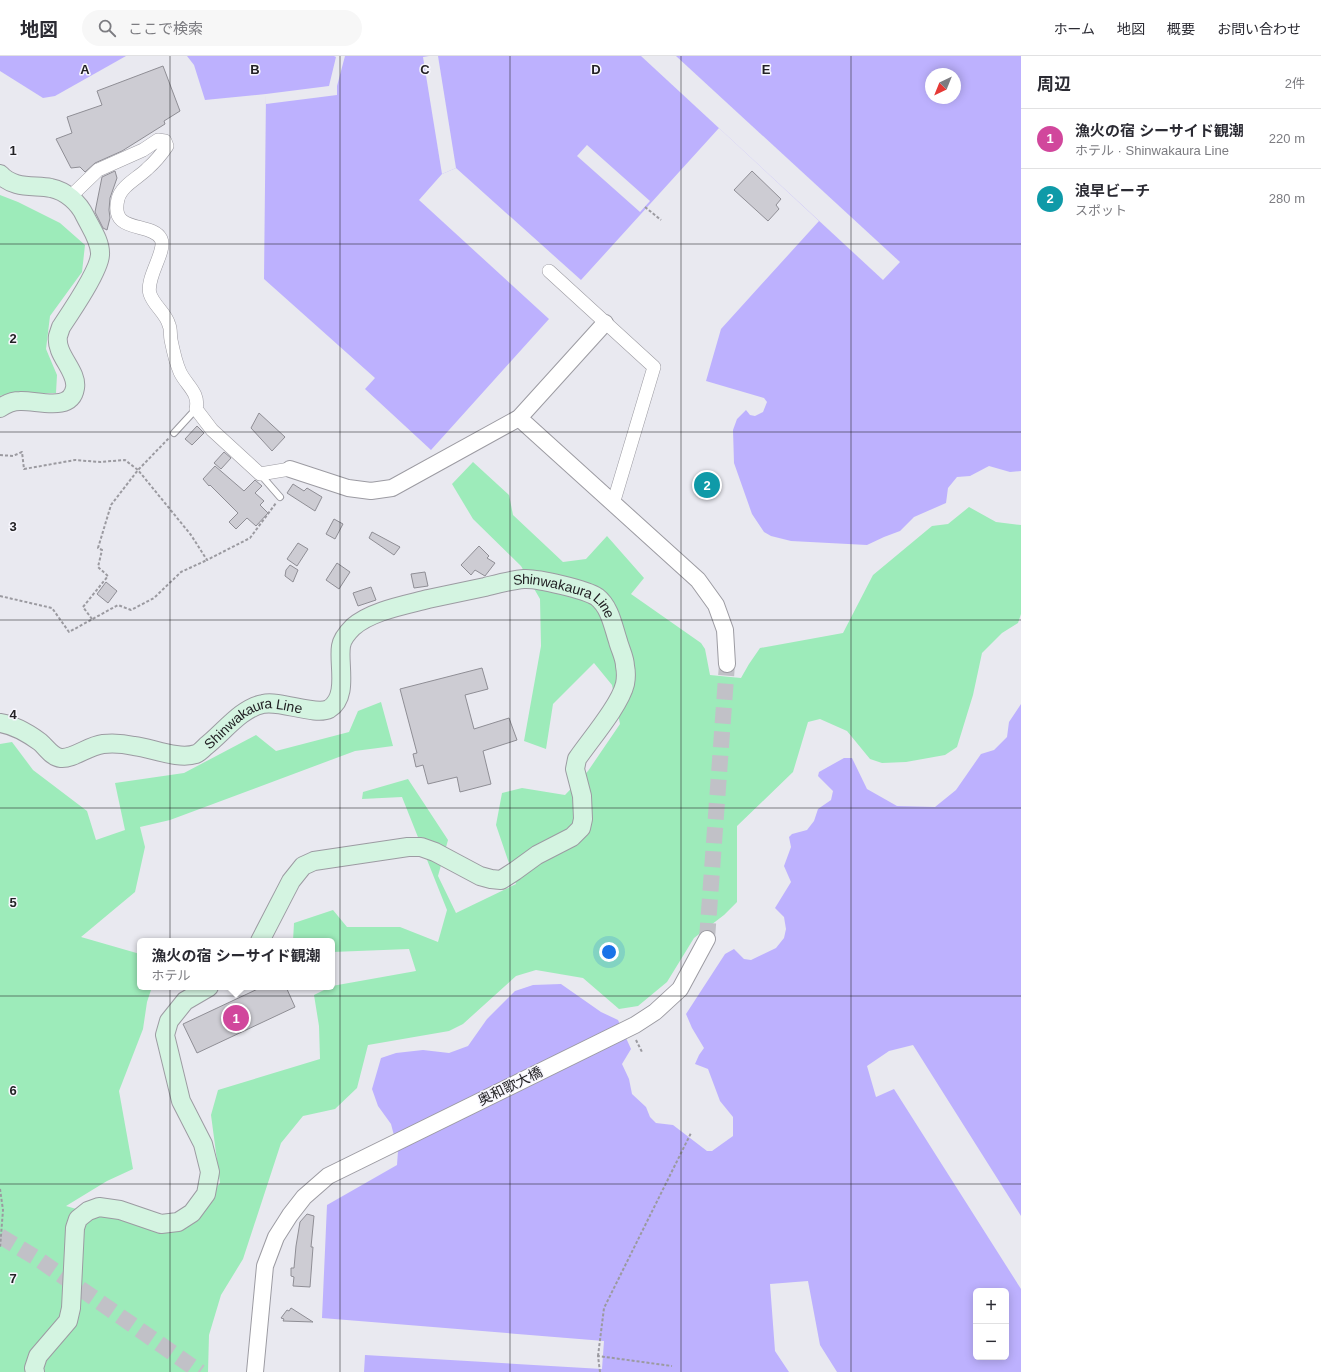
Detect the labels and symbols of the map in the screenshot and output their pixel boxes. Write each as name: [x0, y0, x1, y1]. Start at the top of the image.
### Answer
text: A: [80, 62, 90, 77]
text: B: [250, 62, 260, 77]
text: C: [420, 62, 430, 77]
text: D: [591, 62, 601, 77]
text: E: [762, 62, 771, 77]
north arrow: [925, 68, 961, 104]
text: 1: [9, 143, 17, 158]
text: 2: [9, 331, 17, 346]
pin: 2: [694, 470, 720, 500]
text: 3: [9, 519, 17, 534]
street label: Shinwakaura Line: [512, 571, 618, 621]
street label: Shinwakaura Line: [201, 695, 304, 752]
text: 4: [9, 707, 17, 722]
text: 5: [9, 895, 17, 910]
your location: [599, 942, 619, 962]
pin: 1: [223, 1003, 249, 1033]
street label: 奥和歌大橋: [475, 1063, 545, 1109]
text: 6: [9, 1083, 17, 1098]
text: 7: [9, 1271, 17, 1286]

